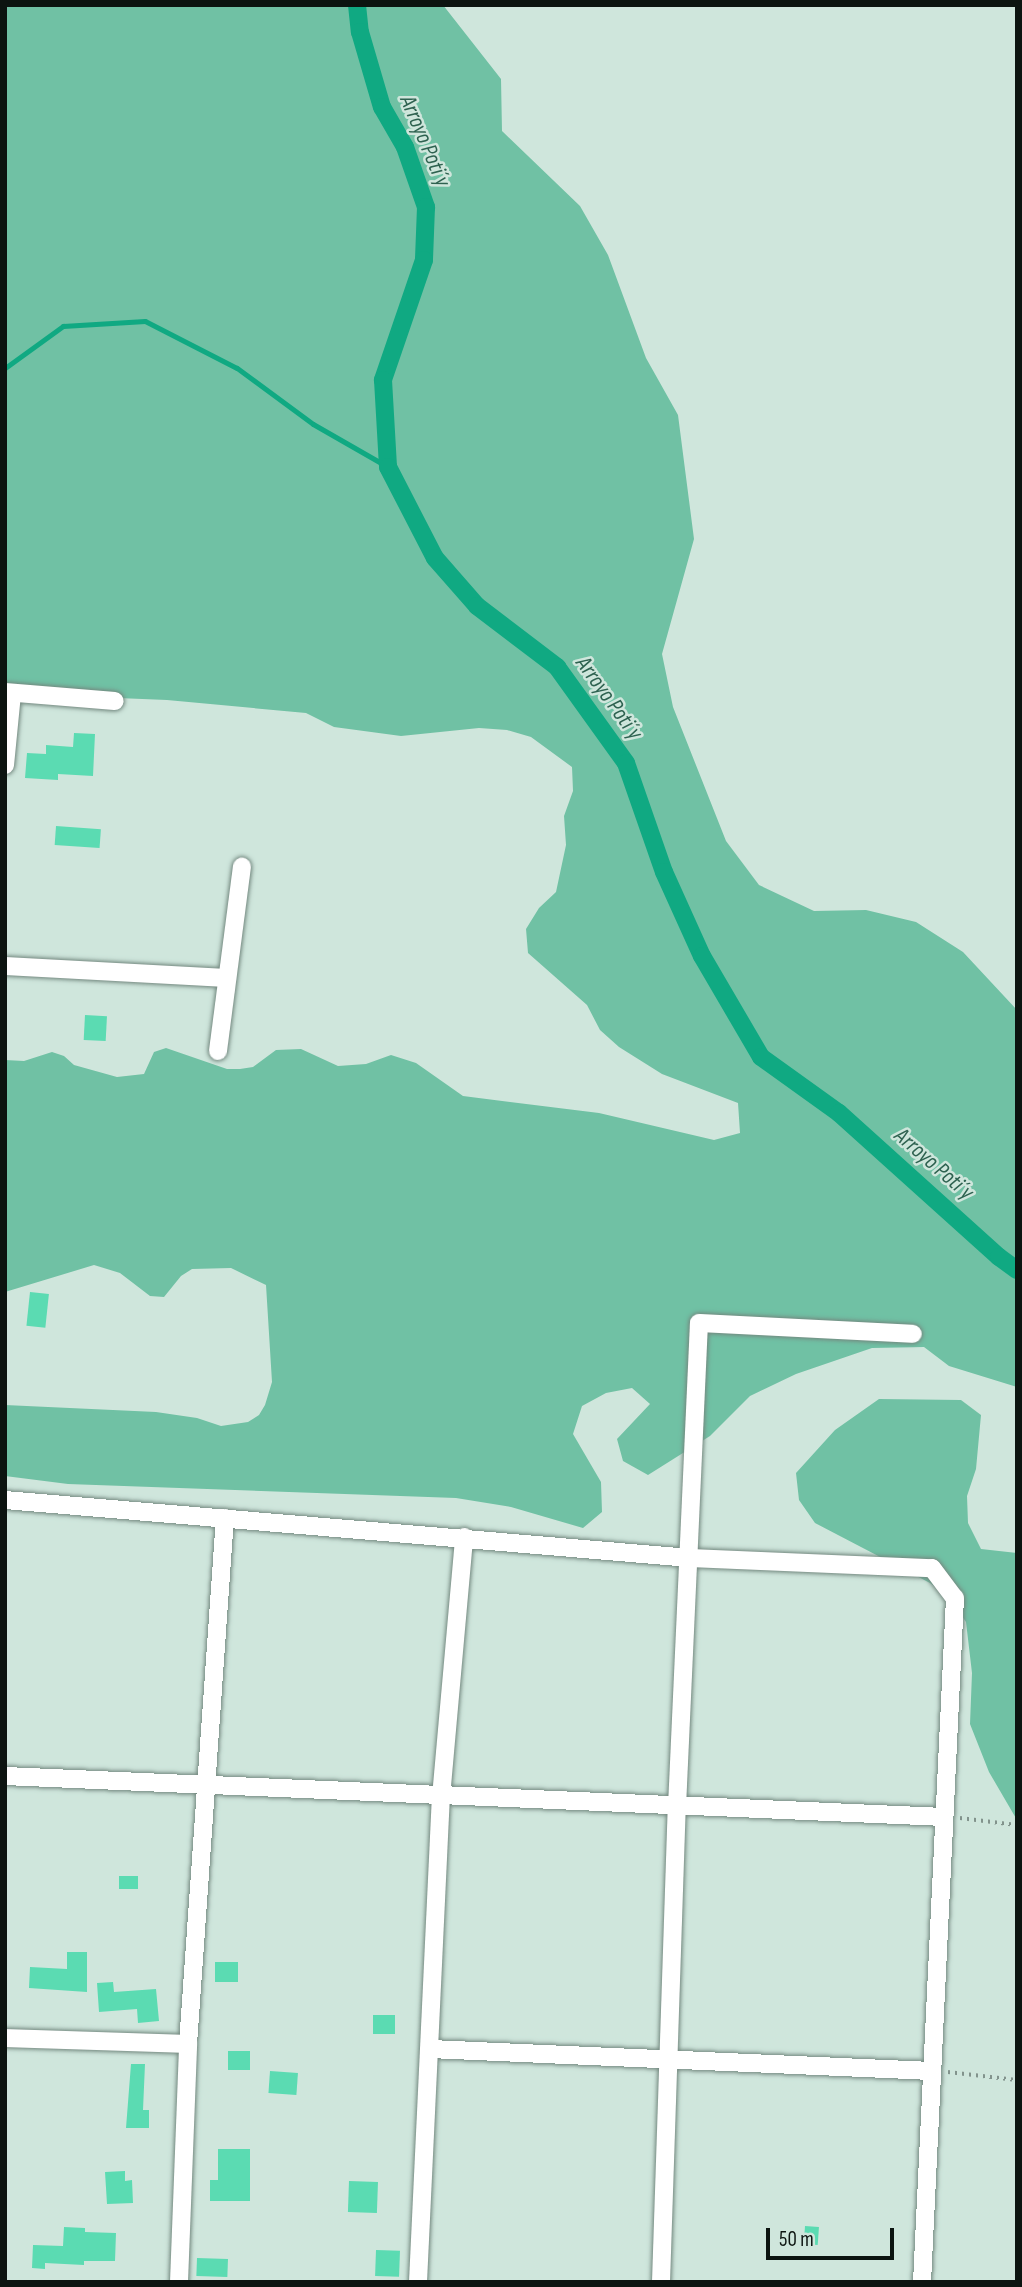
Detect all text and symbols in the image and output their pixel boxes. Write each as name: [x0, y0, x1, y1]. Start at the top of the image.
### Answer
water label: Arroyo Poti´y: [393, 91, 457, 191]
water label: Arroyo Poti´y: [570, 651, 648, 745]
water label: Arroyo Poti´y: [889, 1122, 979, 1206]
scale bar: [770, 2214, 898, 2258]
text: 50 m: [779, 2227, 814, 2252]

